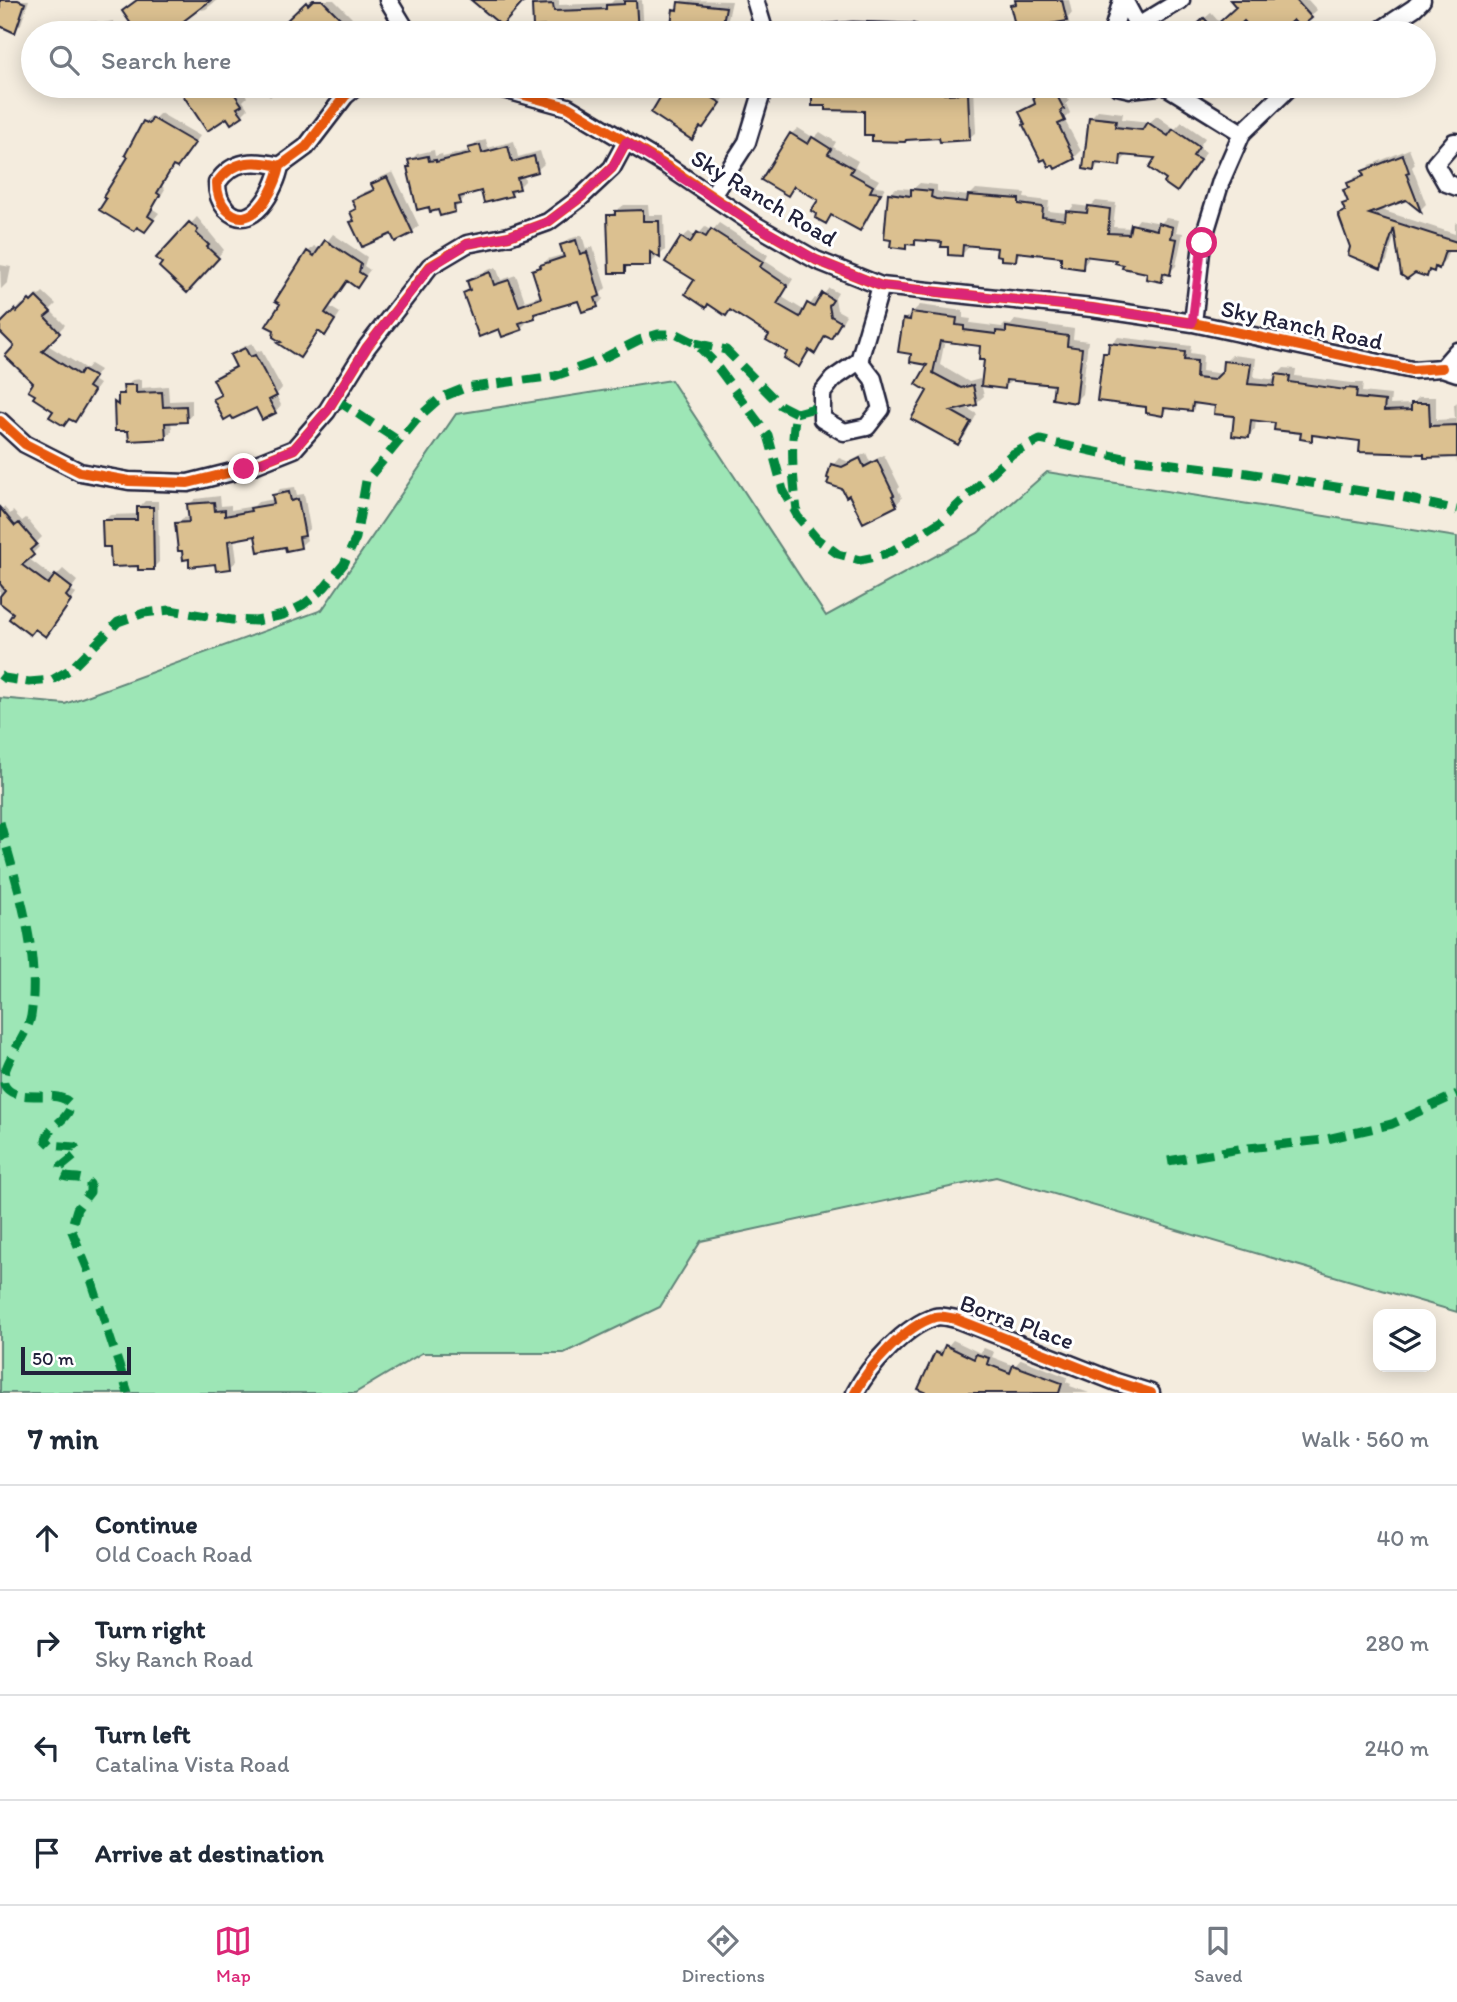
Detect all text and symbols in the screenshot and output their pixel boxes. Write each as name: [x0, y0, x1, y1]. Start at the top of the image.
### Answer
search box: [21, 21, 1436, 98]
icon: search: [45, 41, 83, 79]
text: Search here: [101, 44, 231, 76]
street label: Sky Ranch Road: [686, 143, 842, 252]
route start: [1186, 227, 1217, 258]
street label: Sky Ranch Road: [1218, 293, 1386, 356]
route end: [228, 453, 259, 484]
street label: Borra Place: [956, 1288, 1078, 1356]
map controls: [1373, 1309, 1436, 1372]
button: layers: [1373, 1309, 1436, 1372]
scale bar: [21, 1344, 131, 1376]
text: 50 m: [32, 1347, 74, 1370]
text: 7 min: [28, 1420, 99, 1457]
text: Walk · 560 m: [1301, 1425, 1429, 1453]
text: Continue: [95, 1508, 198, 1540]
icon: ahead: [28, 1519, 66, 1557]
text: 40 m: [1376, 1524, 1429, 1552]
text: Old Coach Road: [95, 1540, 252, 1568]
text: Turn right: [95, 1613, 206, 1645]
icon: right: [28, 1624, 66, 1662]
text: 280 m: [1366, 1629, 1429, 1657]
text: Sky Ranch Road: [95, 1645, 253, 1673]
text: Turn left: [95, 1718, 191, 1750]
icon: left: [28, 1729, 66, 1767]
text: 240 m: [1364, 1734, 1429, 1762]
text: Catalina Vista Road: [95, 1750, 289, 1778]
icon: arrive: [28, 1834, 66, 1872]
text: Arrive at destination: [95, 1837, 324, 1869]
tab: Map: [214, 1922, 252, 1987]
tab: Directions: [681, 1922, 765, 1987]
tab: Saved: [1194, 1922, 1242, 1987]

